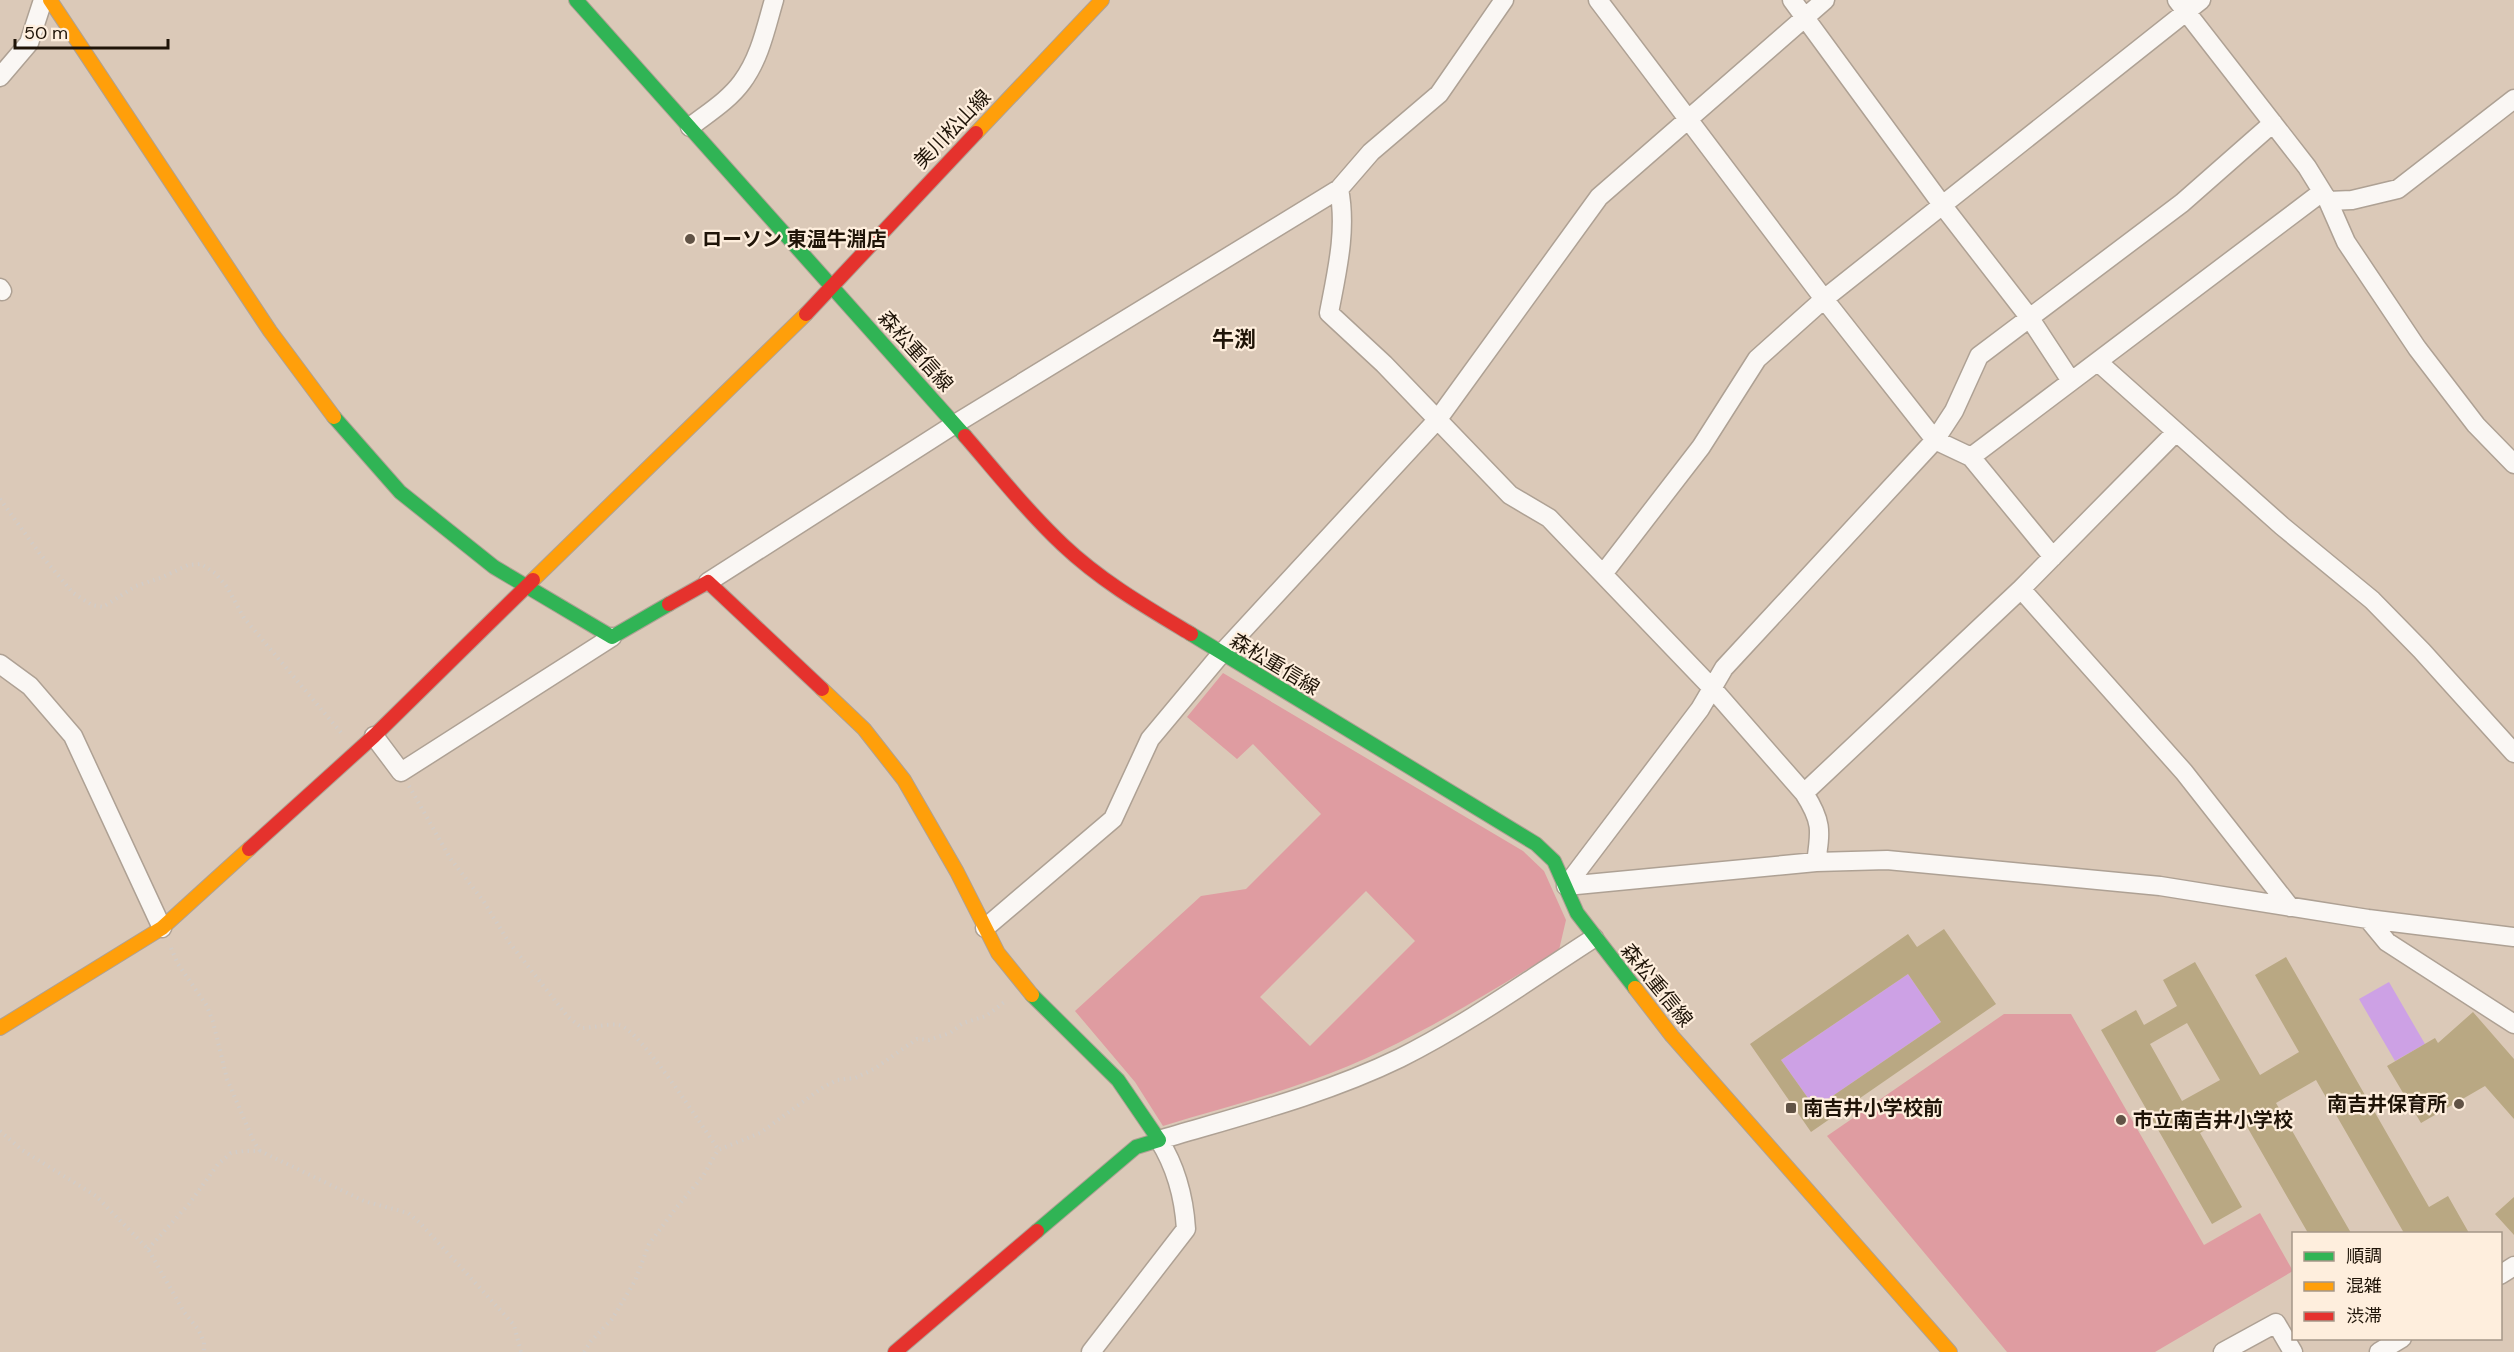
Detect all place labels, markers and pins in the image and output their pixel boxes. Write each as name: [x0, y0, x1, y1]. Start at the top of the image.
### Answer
place label: ローソン 東温牛淵店: [702, 226, 887, 252]
marker: ローソン 東温牛淵店: [683, 232, 697, 246]
place label: 南吉井保育所: [2327, 1091, 2447, 1117]
place label: 南吉井小学校前: [1803, 1095, 1943, 1121]
marker: 南吉井保育所: [2452, 1097, 2466, 1111]
marker: 南吉井小学校前: [1784, 1101, 1798, 1115]
place label: 市立南吉井小学校: [2133, 1107, 2293, 1133]
marker: 市立南吉井小学校: [2114, 1113, 2128, 1127]

